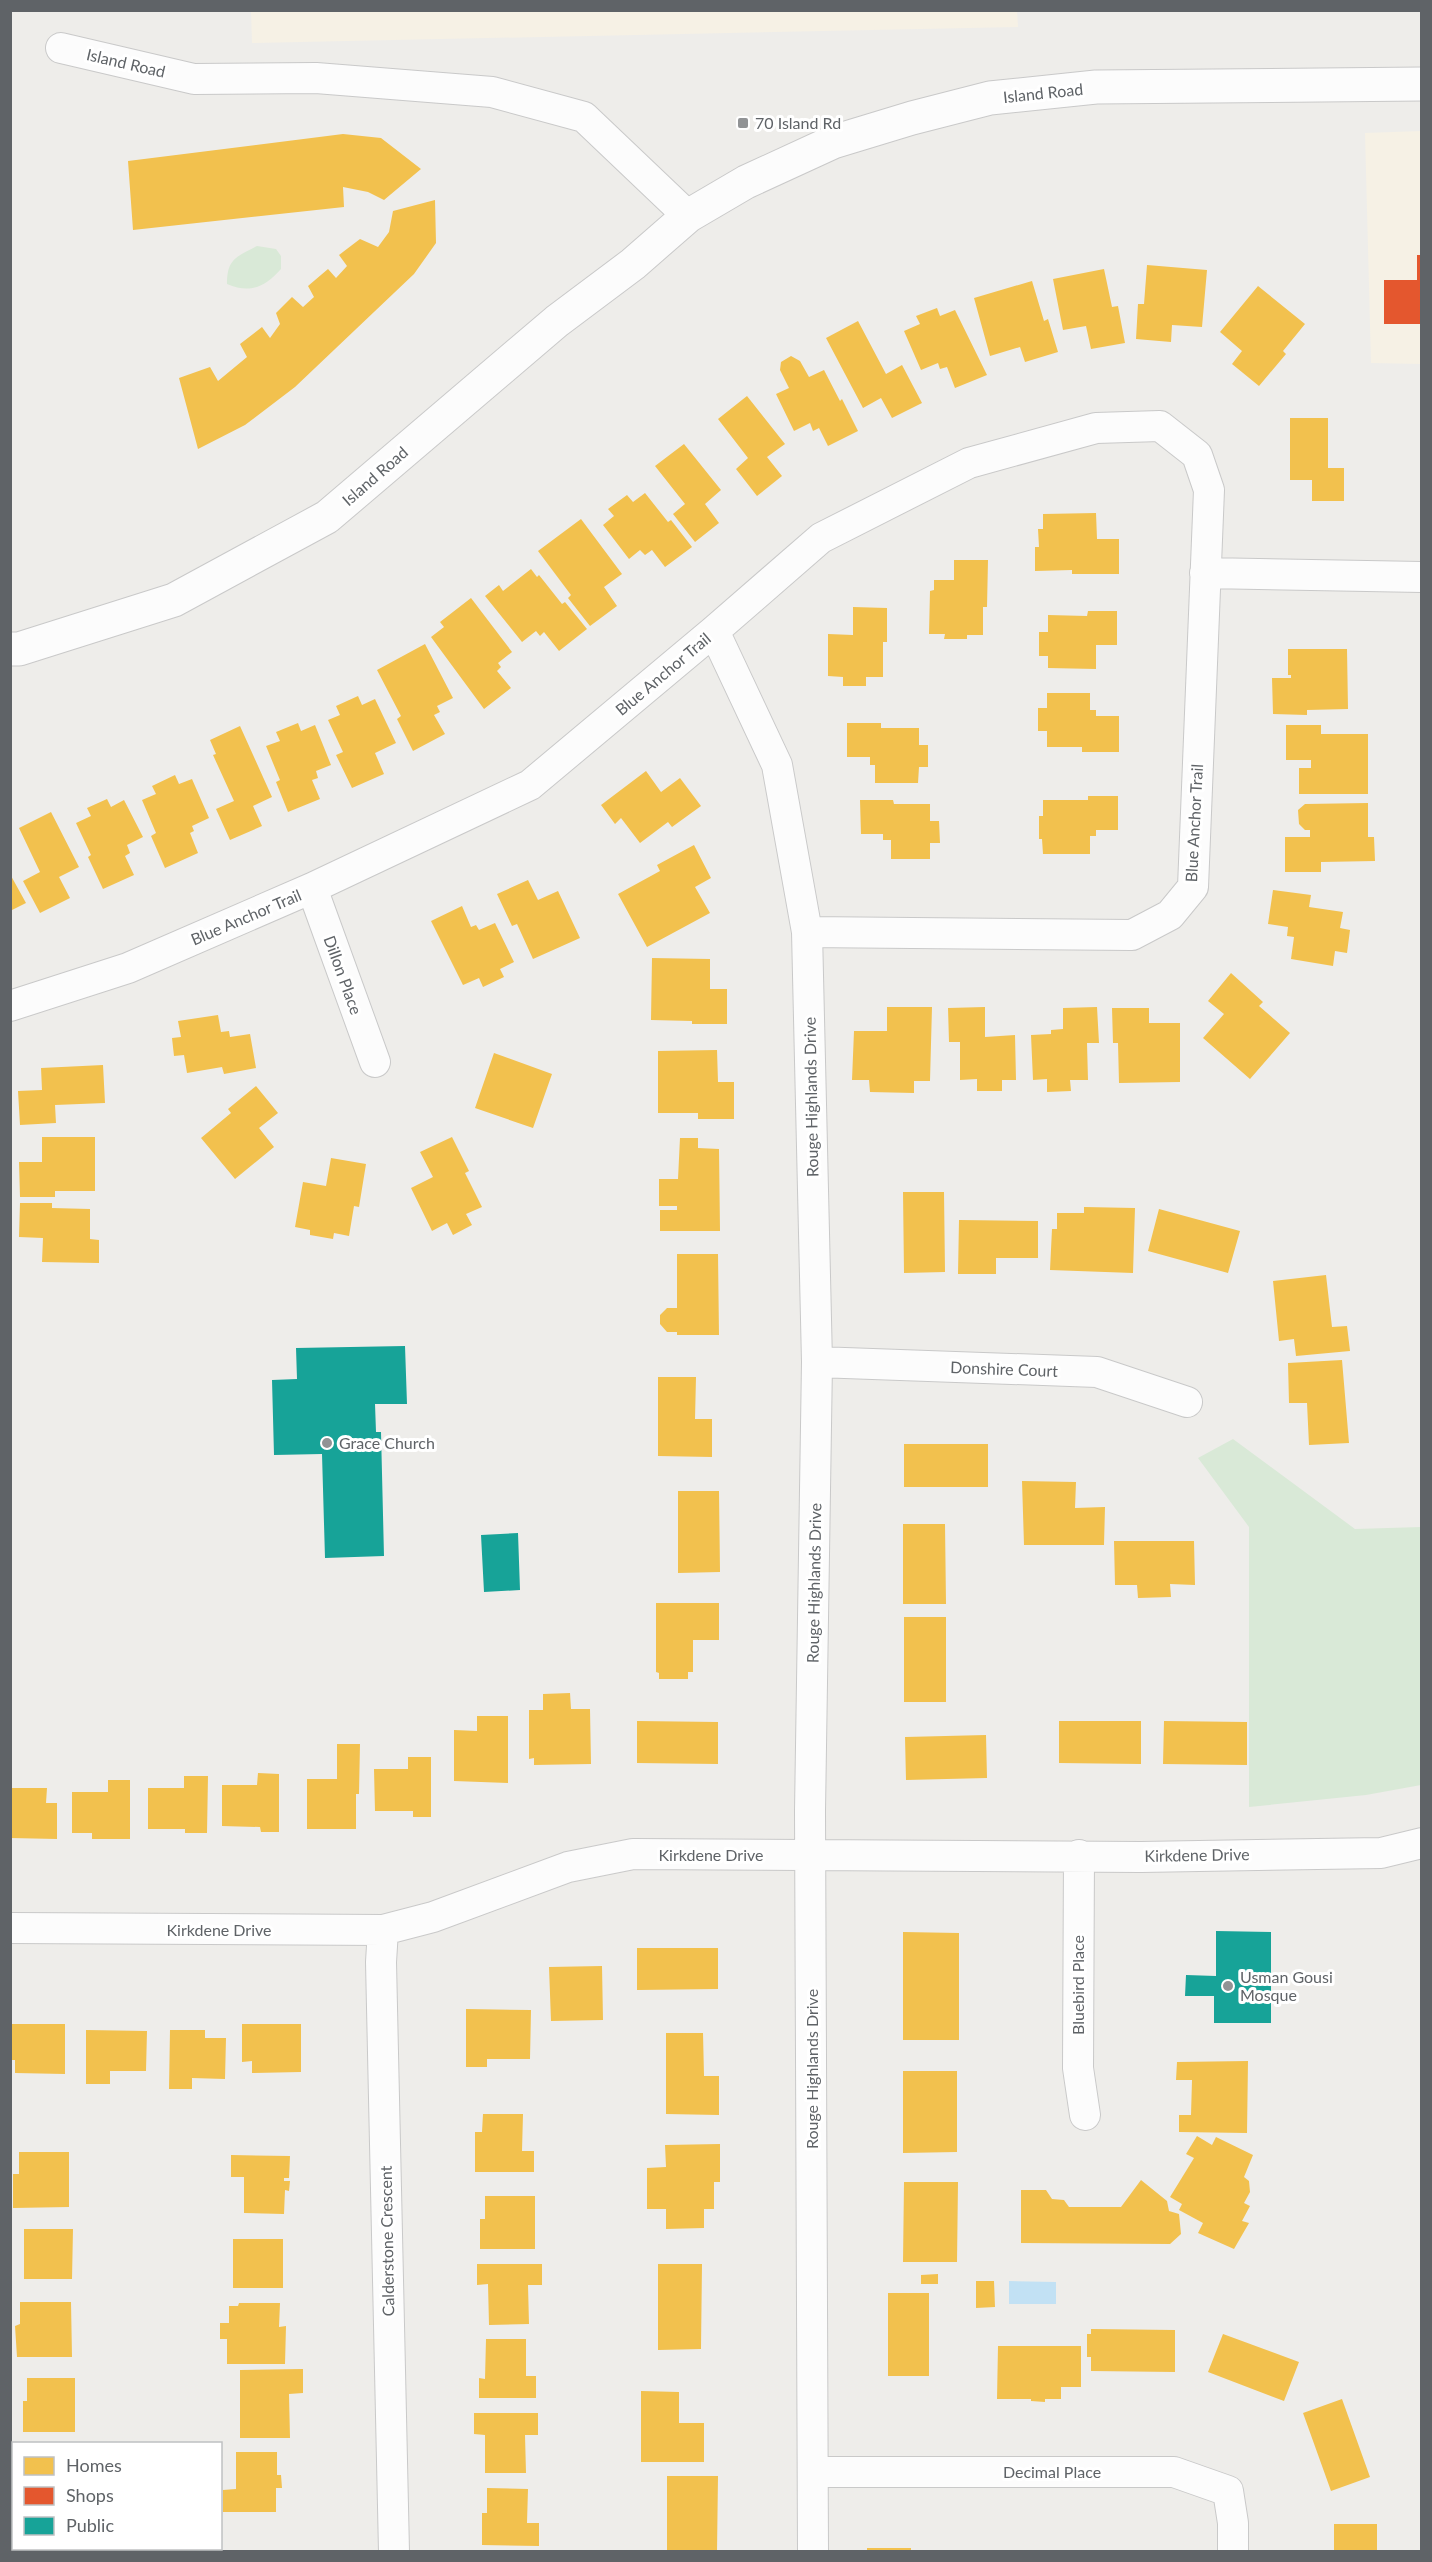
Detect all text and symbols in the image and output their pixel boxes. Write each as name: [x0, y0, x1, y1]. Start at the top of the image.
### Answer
street label: Island Road: [85, 44, 167, 81]
street label: Island Road: [1002, 79, 1084, 106]
place label: 70 Island Rd: [755, 113, 841, 132]
marker: 70 Island Rd: [736, 116, 750, 130]
street label: Island Road: [338, 442, 411, 509]
street label: Blue Anchor Trail: [611, 628, 714, 719]
street label: Blue Anchor Trail: [1181, 763, 1206, 883]
street label: Blue Anchor Trail: [188, 885, 304, 948]
street label: Dillon Place: [320, 933, 367, 1017]
street label: Rouge Highlands Drive: [800, 1017, 821, 1177]
street label: Donshire Court: [950, 1357, 1059, 1380]
place label: Grace Church: [339, 1433, 435, 1452]
marker: Grace Church: [320, 1436, 334, 1450]
street label: Rouge Highlands Drive: [803, 1503, 824, 1663]
street label: Kirkdene Drive: [1144, 1844, 1250, 1865]
street label: Kirkdene Drive: [658, 1845, 764, 1864]
street label: Kirkdene Drive: [166, 1920, 272, 1939]
street label: Bluebird Place: [1068, 1935, 1087, 2035]
place label: Usman Gousi Mosque: [1240, 1967, 1333, 2004]
marker: Usman Gousi Mosque: [1221, 1979, 1235, 1993]
street label: Rouge Highlands Drive: [802, 1989, 821, 2149]
street label: Calderstone Crescent: [376, 2165, 397, 2317]
legend: [12, 2442, 222, 2550]
text: Homes: [66, 2454, 122, 2476]
street label: Decimal Place: [1003, 2462, 1101, 2481]
text: Shops: [66, 2484, 114, 2506]
text: Public: [66, 2514, 114, 2536]

